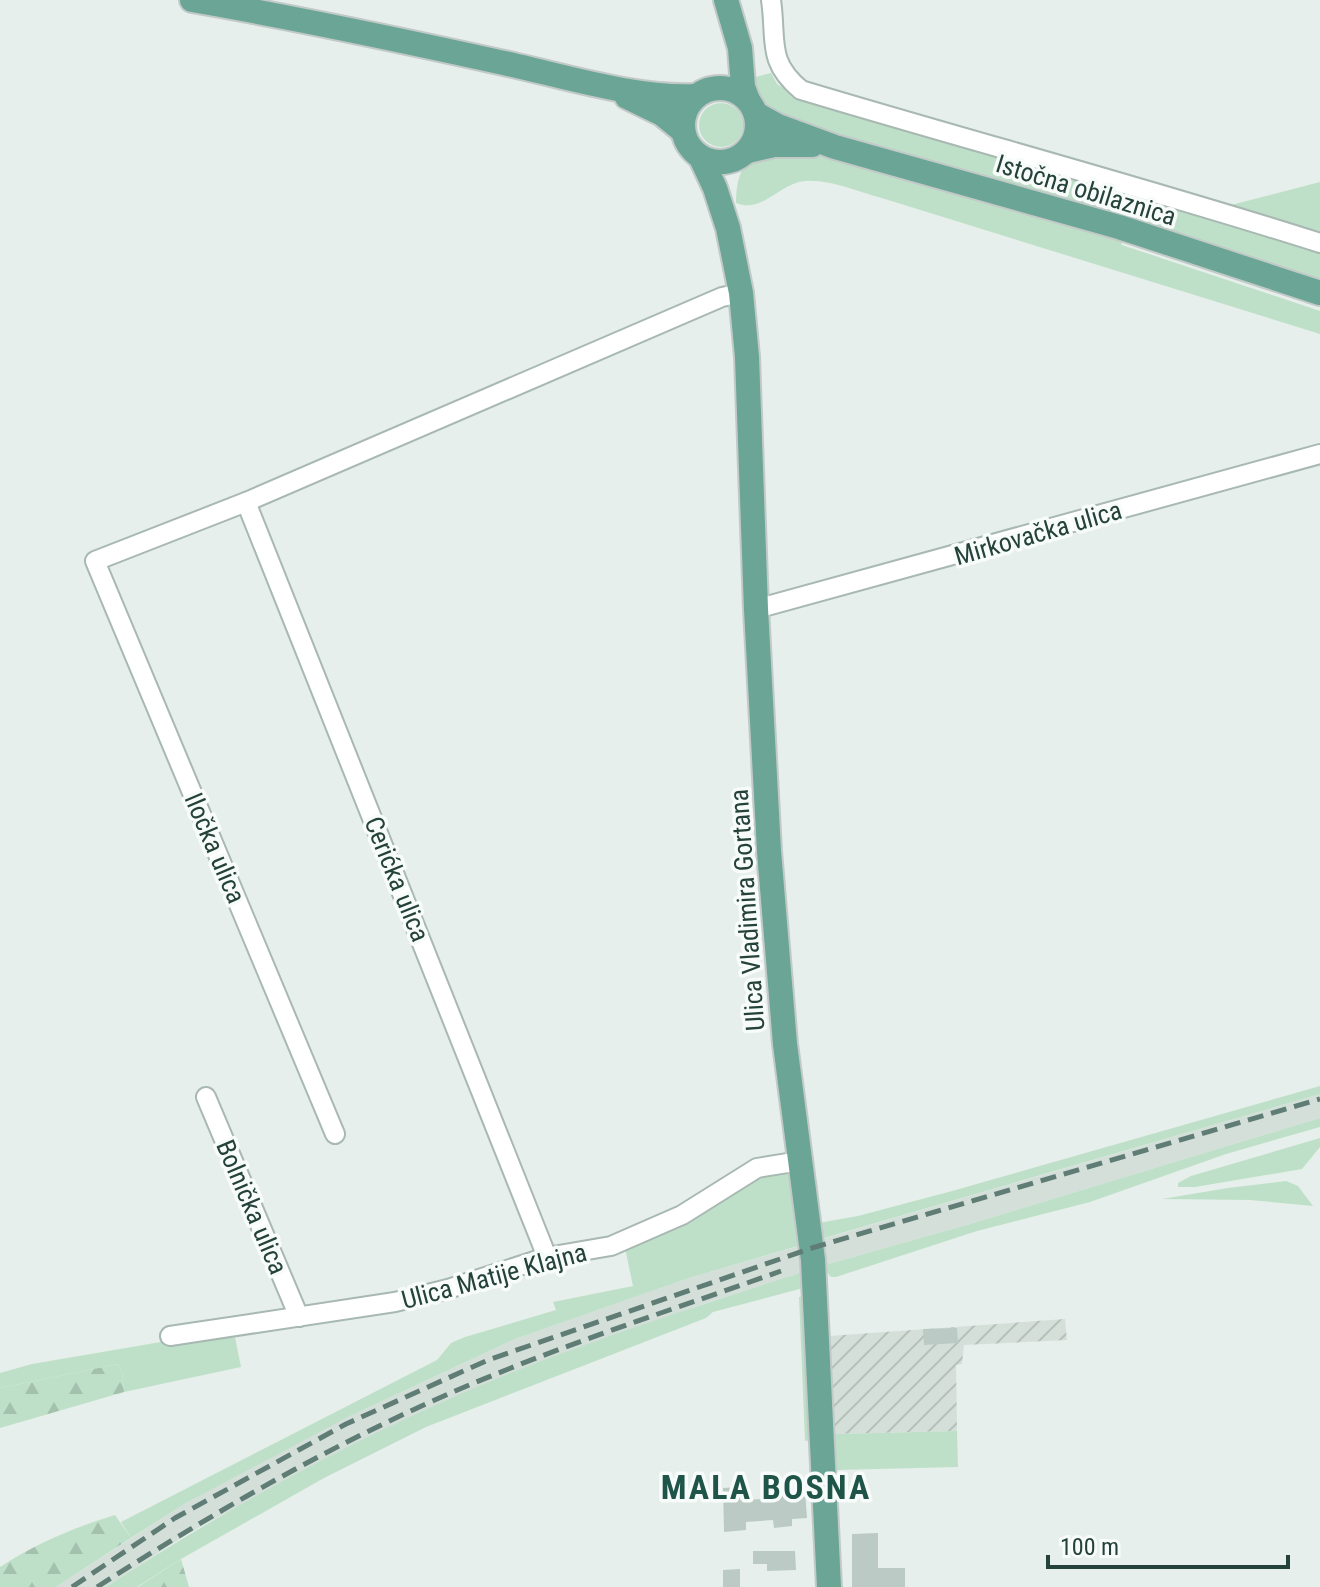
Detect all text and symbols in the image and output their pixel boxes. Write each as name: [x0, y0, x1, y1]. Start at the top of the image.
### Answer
street label: Istočna obilaznica: [992, 148, 1180, 232]
street label: Mirkovačka ulica: [951, 495, 1125, 571]
street label: Iločka ulica: [178, 788, 252, 908]
street label: Ulica Vladimira Gortana: [724, 788, 770, 1032]
street label: Cerićka ulica: [358, 812, 436, 946]
street label: Bolnička ulica: [210, 1135, 294, 1279]
street label: Ulica Matije Klajna: [398, 1237, 590, 1315]
district label: MALA BOSNA: [661, 1467, 871, 1507]
scale bar: [1048, 1519, 1288, 1569]
text: 100 m: [1060, 1533, 1119, 1561]

